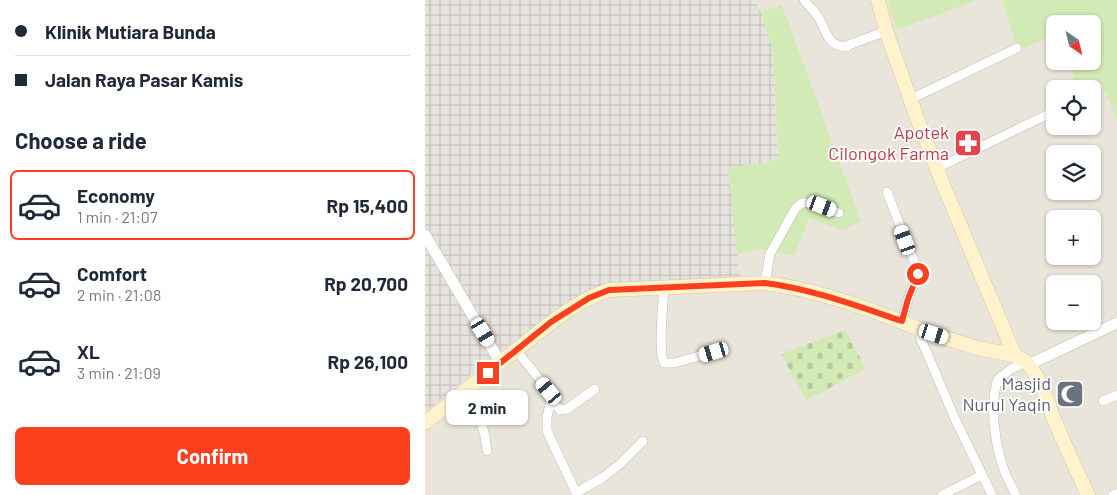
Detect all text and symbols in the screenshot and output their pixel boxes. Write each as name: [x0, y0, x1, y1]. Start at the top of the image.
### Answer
north arrow: [1046, 15, 1101, 70]
map controls: [1046, 15, 1101, 330]
text: Klinik Mutiara Bunda: [45, 20, 216, 43]
text: Jalan Raya Pasar Kamis: [45, 68, 243, 91]
button: locate: [1046, 80, 1101, 135]
place label: Apotek Cilongok Farma: [828, 121, 949, 164]
text: Choose a ride: [15, 127, 147, 153]
pharmacy icon: Apotek Cilongok Farma: [953, 128, 983, 158]
button: layers: [1046, 145, 1101, 200]
icon: car: [17, 183, 62, 228]
text: Economy: [77, 184, 155, 207]
text: Rp 15,400: [327, 194, 408, 217]
car: [805, 194, 838, 218]
text: 1 min · 21:07: [77, 207, 157, 226]
button: +: [1046, 210, 1101, 265]
car: [892, 223, 917, 257]
icon: car: [17, 261, 62, 306]
text: Comfort: [77, 262, 147, 285]
route start: [907, 263, 929, 285]
text: Rp 20,700: [324, 272, 408, 295]
button: −: [1046, 275, 1101, 330]
text: 2 min · 21:08: [77, 285, 161, 304]
car: [468, 315, 497, 349]
car: [917, 322, 950, 346]
icon: car: [17, 339, 62, 384]
text: XL: [77, 340, 100, 363]
car: [697, 341, 730, 363]
text: Rp 26,100: [327, 350, 408, 373]
route end: [477, 362, 499, 384]
text: 3 min · 21:09: [77, 363, 161, 382]
place label: Masjid Nurul Yaqin: [962, 372, 1051, 415]
car: [533, 375, 564, 407]
mosque icon: Masjid Nurul Yaqin: [1055, 379, 1085, 409]
callout: 2 min: [447, 390, 529, 426]
text: 2 min: [468, 398, 506, 417]
button: Confirm: [15, 427, 410, 485]

